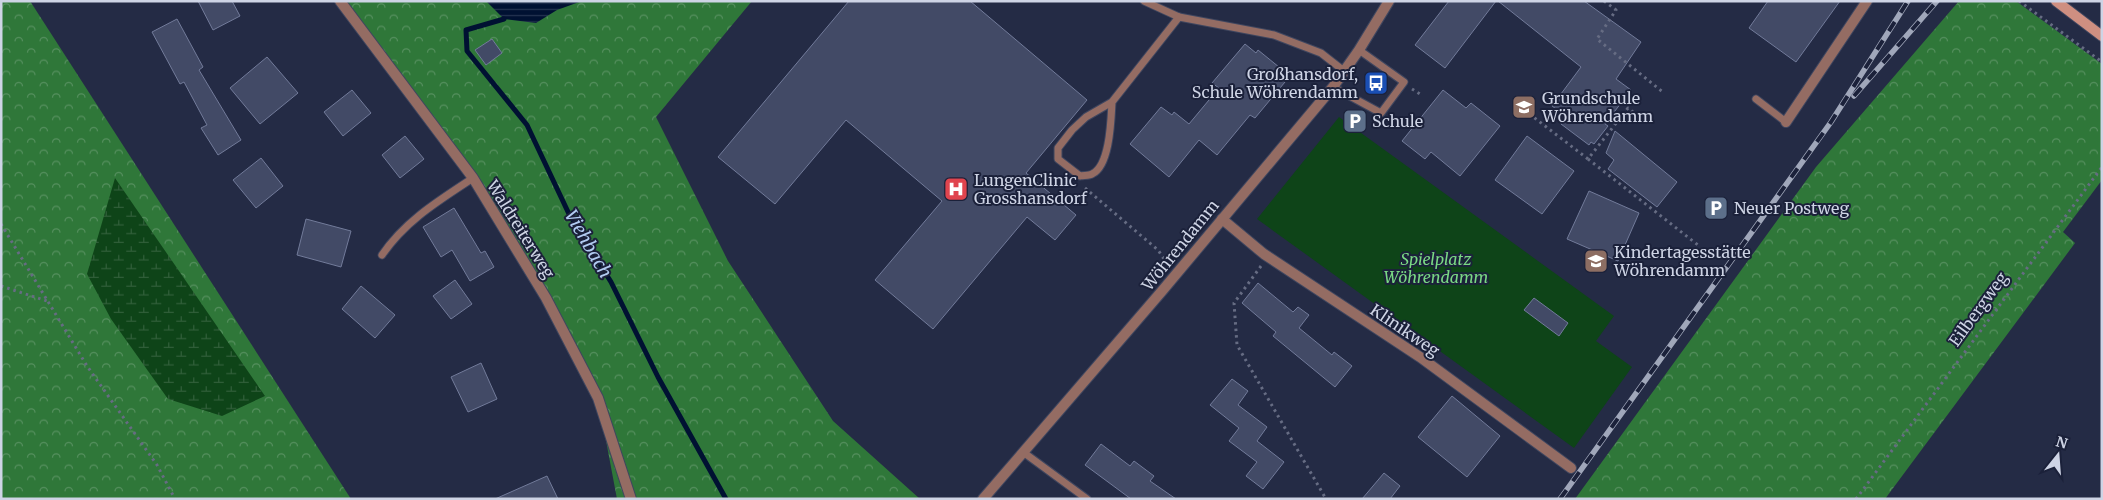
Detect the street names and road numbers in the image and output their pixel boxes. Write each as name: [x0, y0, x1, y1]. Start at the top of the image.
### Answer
street label: Waldreiterweg: [482, 175, 559, 282]
street label: Wöhrendamm: [1137, 195, 1223, 295]
street label: Eilbergweg: [1944, 268, 2012, 350]
street label: Klinikweg: [1367, 300, 1444, 361]

